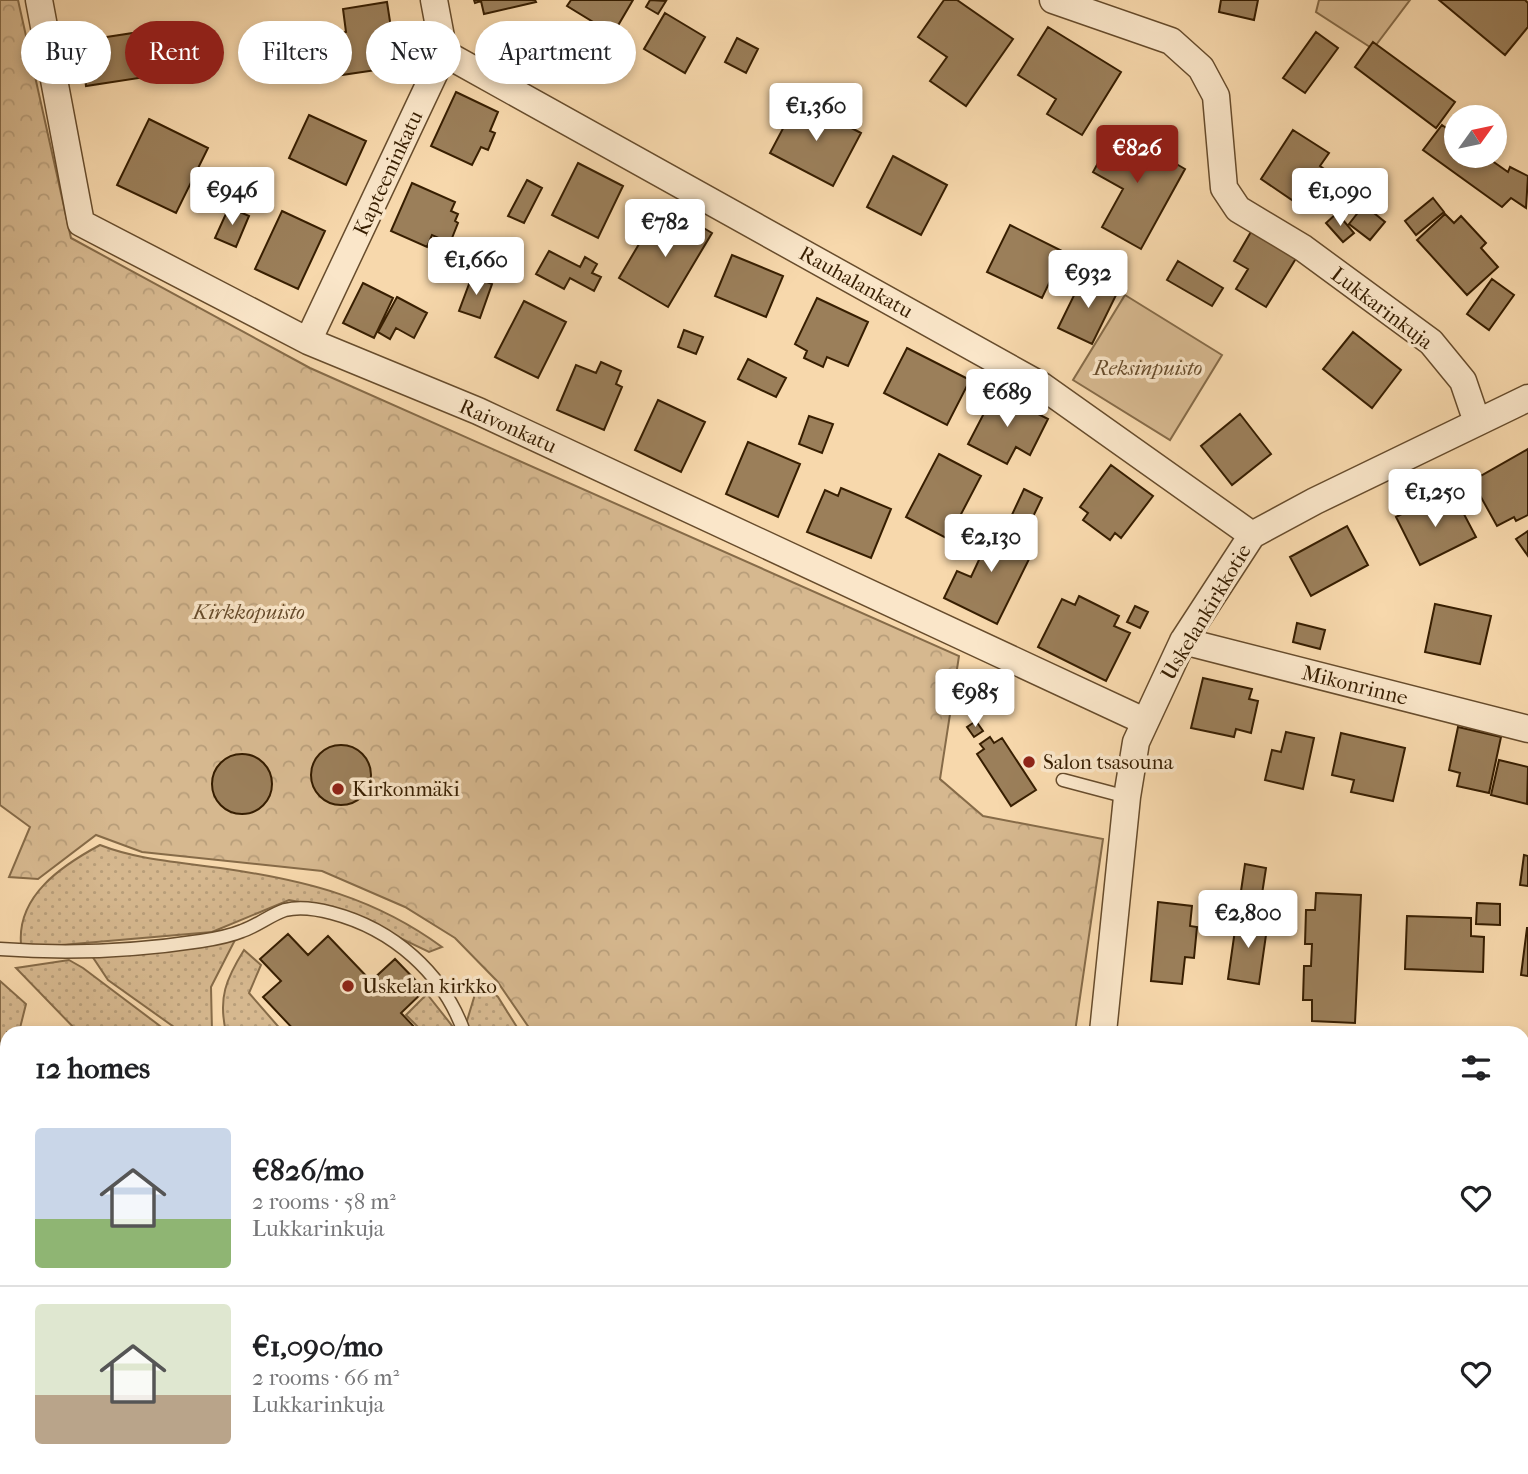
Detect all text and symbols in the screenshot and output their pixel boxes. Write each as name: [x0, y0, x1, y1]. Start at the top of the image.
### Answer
chip: Buy: [21, 21, 111, 84]
chip: Rent: [125, 21, 224, 84]
chip: Filters: [238, 21, 352, 84]
chip: New: [366, 21, 461, 84]
chip: Apartment: [475, 21, 636, 84]
pin: €1,360: [759, 83, 873, 143]
text: €1,360: [785, 92, 847, 119]
north arrow: [1444, 105, 1507, 168]
map controls: [1444, 105, 1507, 168]
street label: Kapteeninkatu: [349, 107, 428, 239]
pin: €826: [1096, 125, 1178, 185]
text: €826: [1112, 134, 1162, 161]
pin: €946: [191, 168, 273, 227]
pin: €1,090: [1283, 168, 1397, 228]
text: €946: [206, 176, 258, 203]
text: €1,090: [1308, 177, 1372, 204]
pin: €782: [624, 200, 706, 259]
text: €782: [641, 208, 689, 235]
pin: €1,660: [419, 238, 533, 297]
street label: Rauhalankatu: [795, 241, 917, 323]
text: €1,660: [444, 246, 508, 273]
pin: €932: [1047, 250, 1129, 310]
text: €932: [1065, 259, 1112, 286]
street label: Lukkarinkuja: [1326, 262, 1438, 354]
park label: Reksinpuisto: [1092, 356, 1203, 380]
pin: €689: [966, 370, 1048, 429]
text: €689: [982, 378, 1032, 405]
street label: Raivonkatu: [456, 394, 560, 458]
pin: €1,250: [1378, 470, 1492, 529]
text: €1,250: [1404, 478, 1466, 505]
pin: €2,130: [934, 514, 1048, 574]
text: €2,130: [961, 523, 1021, 550]
street label: Uskelankirkkotie: [1156, 540, 1256, 684]
park label: Kirkkopuisto: [191, 600, 305, 624]
street label: Mikonrinne: [1300, 660, 1410, 710]
pin: €985: [934, 670, 1016, 729]
text: €985: [951, 678, 999, 705]
place label: Salon tsasouna: [1043, 750, 1174, 774]
marker: Salon tsasouna: [1021, 754, 1037, 770]
place label: Kirkonmäki: [352, 777, 460, 801]
marker: Kirkonmäki: [330, 781, 346, 797]
pin: €2,800: [1191, 890, 1305, 950]
text: €2,800: [1214, 899, 1282, 926]
place label: Uskelan kirkko: [362, 974, 497, 998]
marker: Uskelan kirkko: [340, 978, 356, 994]
icon: filters: [1457, 1049, 1495, 1087]
text: 12 homes: [35, 1051, 150, 1086]
text: €826/mo: [252, 1153, 364, 1188]
icon: home: [91, 1156, 175, 1240]
icon: heart: [1457, 1179, 1495, 1217]
text: 2 rooms · 58 m²: [252, 1188, 396, 1215]
text: Lukkarinkuja: [252, 1215, 384, 1242]
text: €1,090/mo: [252, 1329, 383, 1364]
icon: home: [91, 1332, 175, 1416]
icon: heart: [1457, 1355, 1495, 1393]
text: 2 rooms · 66 m²: [252, 1364, 399, 1391]
text: Lukkarinkuja: [252, 1391, 384, 1418]

